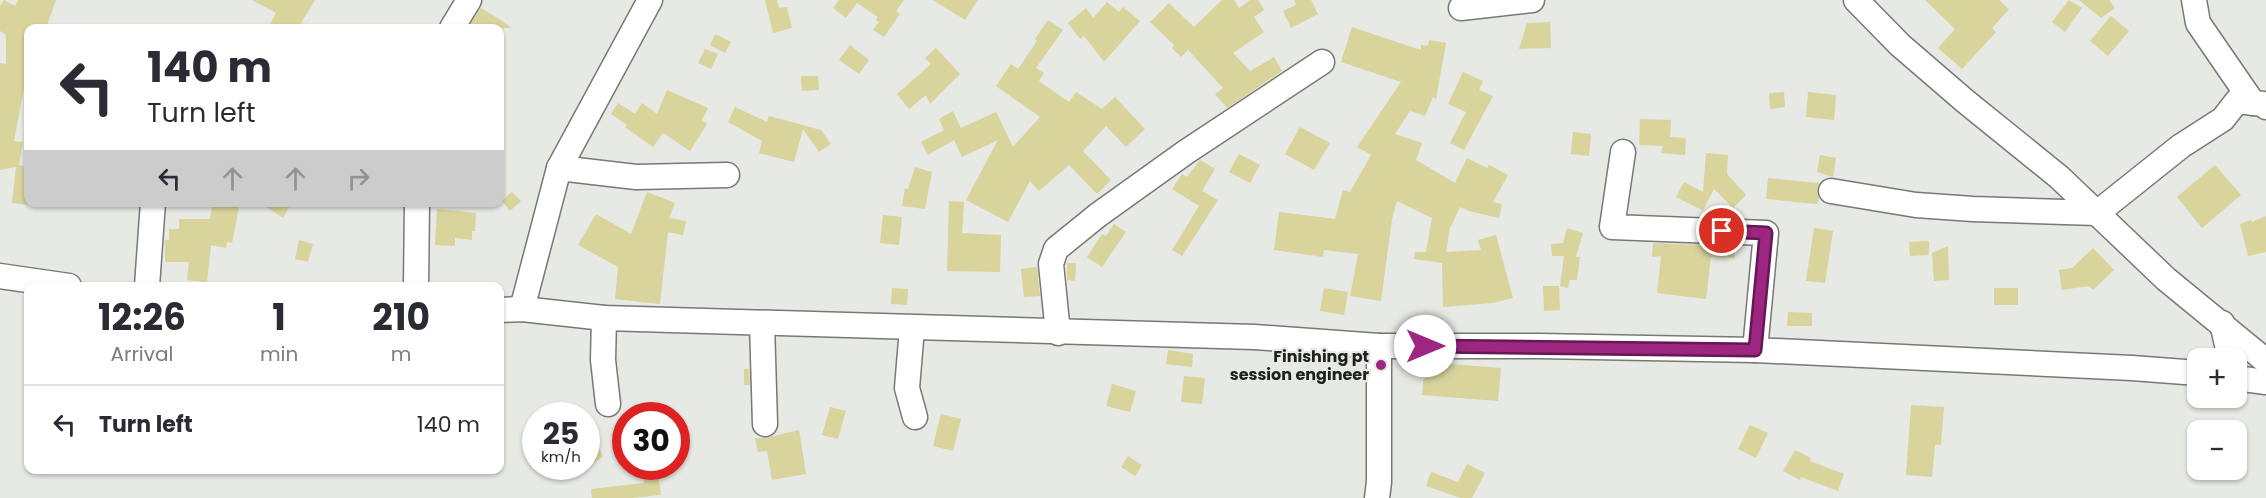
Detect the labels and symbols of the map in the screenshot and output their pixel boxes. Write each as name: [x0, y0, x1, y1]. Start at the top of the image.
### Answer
pin: [1696, 205, 1747, 256]
position arrow: [1393, 314, 1457, 378]
place label: Finishing pt session engineer: [1230, 345, 1369, 386]
marker: Finishing pt session engineer: [1374, 358, 1388, 372]
speed limit sign: 30: [612, 402, 690, 480]

